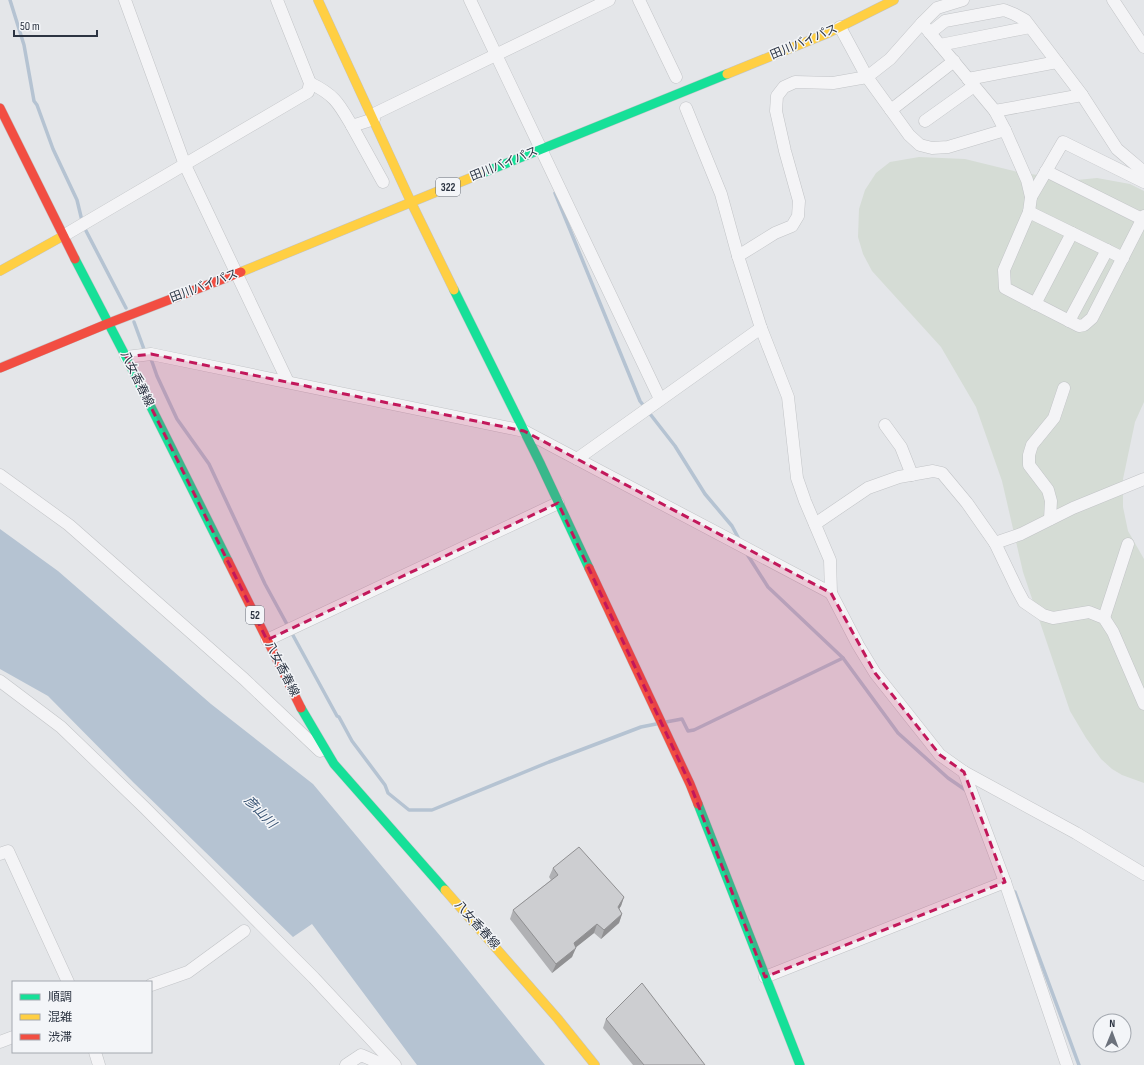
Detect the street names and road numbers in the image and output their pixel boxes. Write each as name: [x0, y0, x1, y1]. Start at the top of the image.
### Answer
street label: 田川バイパス: [768, 21, 840, 63]
street label: 田川バイパス: [468, 144, 540, 184]
road number: 322: [436, 178, 460, 196]
street label: 田川バイパス: [168, 266, 240, 306]
street label: 八女香春線: [117, 349, 157, 409]
road number: 52: [246, 606, 264, 624]
street label: 八女香春線: [262, 639, 302, 699]
street label: 八女香春線: [451, 898, 503, 952]

